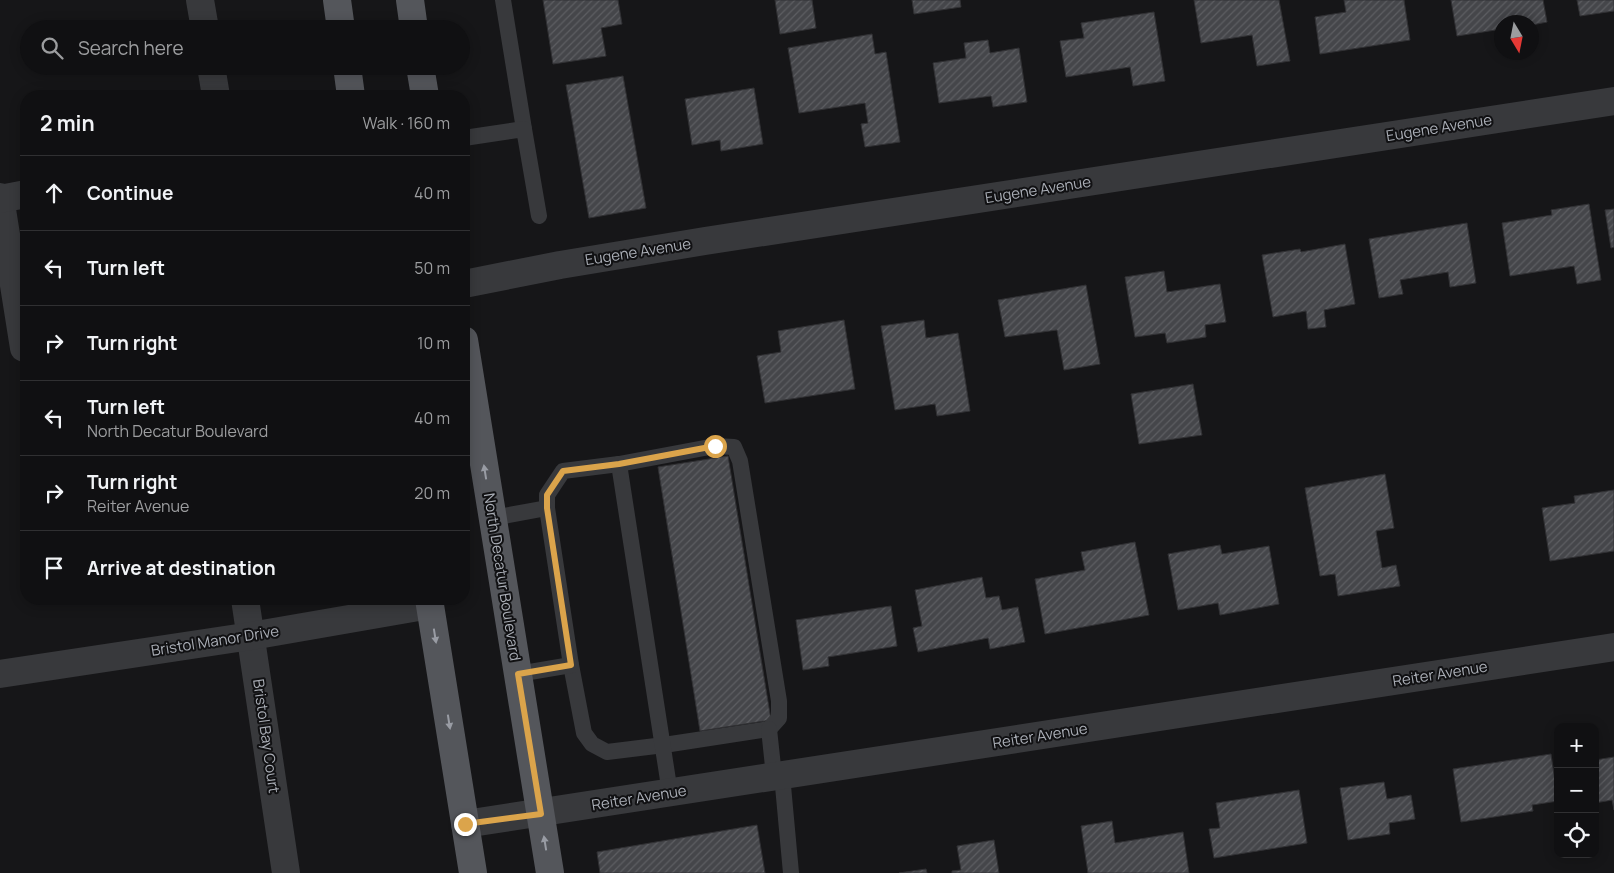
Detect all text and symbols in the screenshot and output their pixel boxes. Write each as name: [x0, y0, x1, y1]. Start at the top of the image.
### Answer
north arrow: [1494, 15, 1539, 60]
search box: [20, 20, 470, 75]
icon: search: [38, 34, 66, 62]
text: Search here: [78, 35, 184, 61]
text: 2 min: [40, 109, 95, 137]
street label: Eugene Avenue: [1384, 109, 1494, 146]
text: Walk · 160 m: [362, 112, 450, 134]
street label: Eugene Avenue: [983, 171, 1093, 208]
icon: ahead: [40, 179, 68, 207]
text: Continue: [87, 180, 173, 206]
text: 40 m: [414, 182, 450, 204]
street label: Eugene Avenue: [583, 233, 693, 270]
icon: left: [40, 254, 68, 282]
text: Turn left: [87, 255, 165, 281]
text: 50 m: [414, 257, 450, 279]
icon: right: [40, 329, 68, 357]
text: Turn right: [87, 330, 177, 356]
text: 10 m: [417, 332, 450, 354]
text: Turn left: [87, 394, 165, 420]
icon: left: [40, 404, 68, 432]
text: 40 m: [414, 407, 450, 429]
text: North Decatur Boulevard: [87, 420, 268, 442]
route start: [704, 435, 727, 458]
one-way arrow: [481, 464, 489, 480]
text: Turn right: [87, 469, 177, 495]
icon: right: [40, 479, 68, 507]
text: 20 m: [414, 482, 450, 504]
street label: North Decatur Boulevard: [479, 491, 526, 662]
text: Reiter Avenue: [87, 495, 189, 517]
icon: arrive: [40, 554, 68, 582]
text: Arrive at destination: [87, 555, 276, 581]
street label: Bristol Manor Drive: [149, 620, 281, 661]
one-way arrow: [432, 629, 440, 645]
street label: Reiter Avenue: [1391, 656, 1489, 691]
street label: Bristol Bay Court: [248, 678, 285, 794]
one-way arrow: [445, 714, 453, 730]
street label: Reiter Avenue: [991, 718, 1089, 753]
map controls: [1554, 723, 1599, 858]
button: +: [1554, 723, 1599, 768]
button: −: [1554, 768, 1599, 813]
street label: Reiter Avenue: [590, 780, 688, 815]
route end: [454, 813, 477, 836]
button: locate: [1554, 813, 1599, 858]
one-way arrow: [541, 835, 549, 851]

